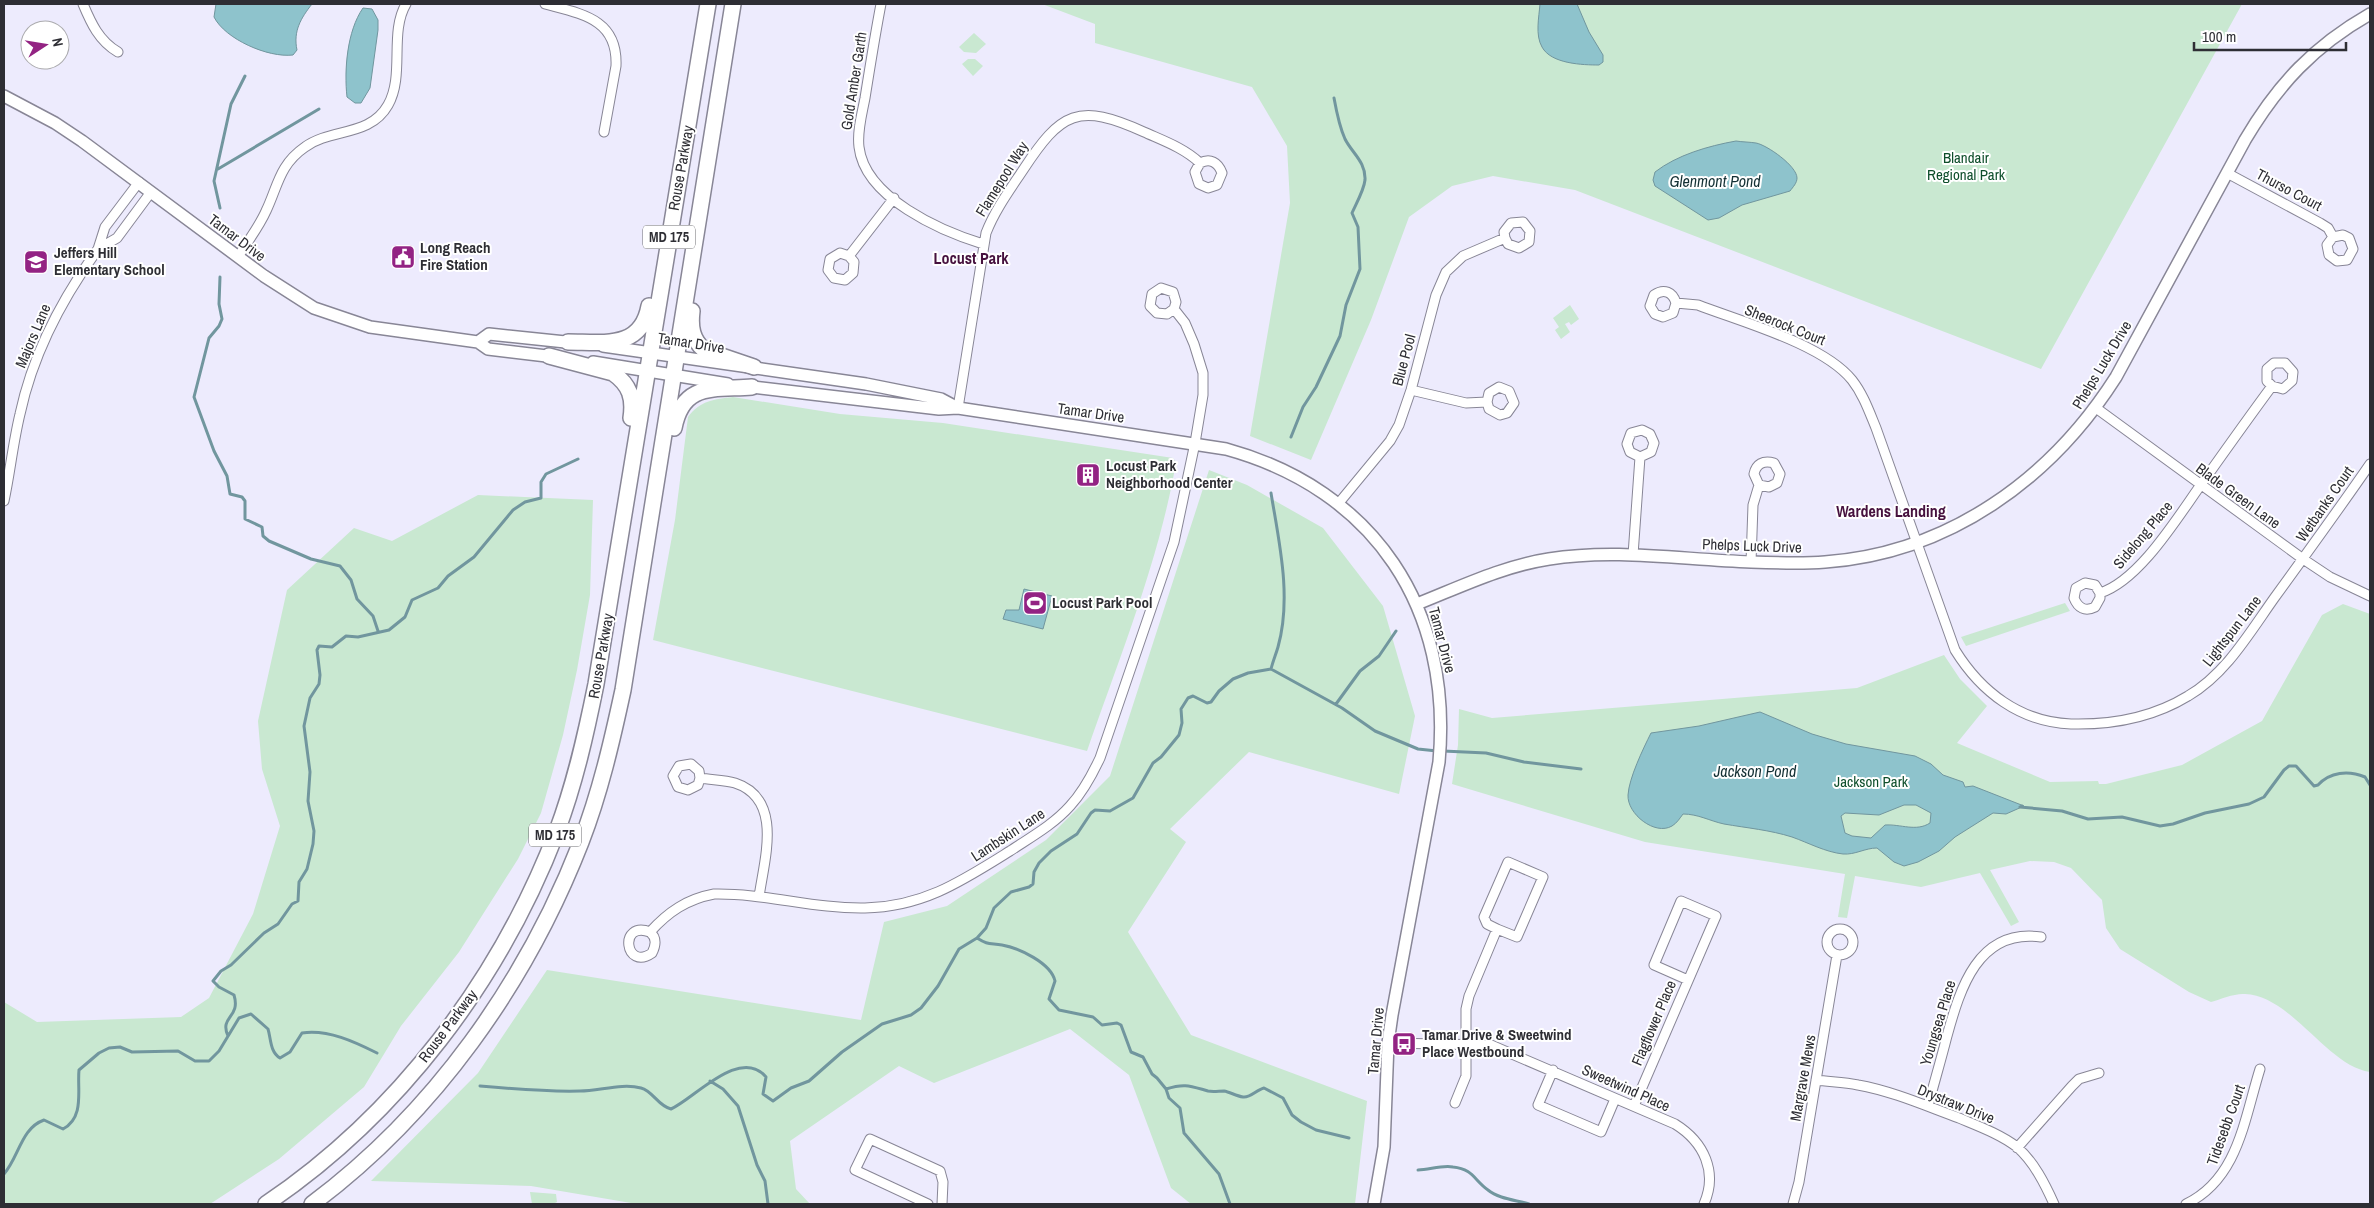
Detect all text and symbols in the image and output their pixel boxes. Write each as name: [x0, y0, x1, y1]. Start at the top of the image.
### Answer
north arrow: [20, 20, 70, 70]
scale bar: [2194, 20, 2346, 52]
text: 100 m: [2202, 26, 2236, 47]
street label: Gold Amber Garth: [835, 30, 872, 132]
text: N: [48, 36, 67, 48]
street label: Rouse Parkway: [663, 123, 698, 212]
street label: Flamepool Way: [970, 136, 1033, 220]
park label: Blandair Regional Park: [1927, 147, 2006, 185]
street label: Thurso Court: [2253, 163, 2326, 216]
water label: Glenmont Pond: [1669, 170, 1761, 192]
street label: Tamar Drive: [204, 209, 271, 266]
road number: MD 175: [643, 226, 695, 248]
place label: Long Reach Fire Station: [420, 237, 490, 275]
place label: Jeffers Hill Elementary School: [54, 242, 165, 280]
public building icon: Long Reach Fire Station: [390, 244, 416, 270]
district label: Locust Park: [933, 247, 1009, 269]
school or university icon: Jeffers Hill Elementary School: [23, 249, 49, 275]
street label: Sheerock Court: [1742, 299, 1829, 350]
street label: Majors Lane: [10, 300, 55, 371]
street label: Phelps Luck Drive: [2067, 316, 2136, 413]
street label: Tamar Drive: [656, 327, 726, 358]
street label: Blue Pool: [1387, 332, 1420, 388]
street label: Tamar Drive: [1056, 397, 1126, 428]
place label: Locust Park Neighborhood Center: [1106, 455, 1233, 493]
street label: Blade Green Lane: [2192, 458, 2285, 534]
street label: Wetbanks Court: [2291, 461, 2359, 546]
building icon: Locust Park Neighborhood Center: [1075, 462, 1101, 488]
street label: Sidelong Place: [2108, 496, 2177, 573]
district label: Wardens Landing: [1836, 500, 1946, 522]
street label: Phelps Luck Drive: [1702, 533, 1802, 558]
sports icon: Locust Park Pool: [1022, 590, 1048, 616]
street label: Lightspun Lane: [2197, 591, 2266, 671]
place label: Locust Park Pool: [1052, 592, 1153, 613]
street label: Tamar Drive: [1424, 605, 1461, 675]
street label: Rouse Parkway: [583, 611, 618, 700]
water label: Jackson Pond: [1713, 760, 1797, 782]
park label: Jackson Park: [1834, 771, 1909, 792]
street label: Lambskin Lane: [967, 803, 1049, 866]
road number: MD 175: [529, 824, 581, 846]
street label: Flagflower Place: [1626, 977, 1681, 1069]
street label: Youngsea Place: [1915, 977, 1961, 1068]
street label: Rouse Parkway: [413, 984, 482, 1066]
street label: Tamar Drive: [1362, 1006, 1389, 1075]
place label: Tamar Drive & Sweetwind Place Westbound: [1422, 1024, 1572, 1062]
bus stop icon: Tamar Drive & Sweetwind Place Westbound: [1391, 1031, 1417, 1057]
street label: Margrave Mews: [1785, 1033, 1820, 1123]
street label: Sweetwind Place: [1579, 1059, 1674, 1116]
street label: Drystraw Drive: [1915, 1079, 1998, 1129]
street label: Tidesebb Court: [2201, 1081, 2250, 1168]

